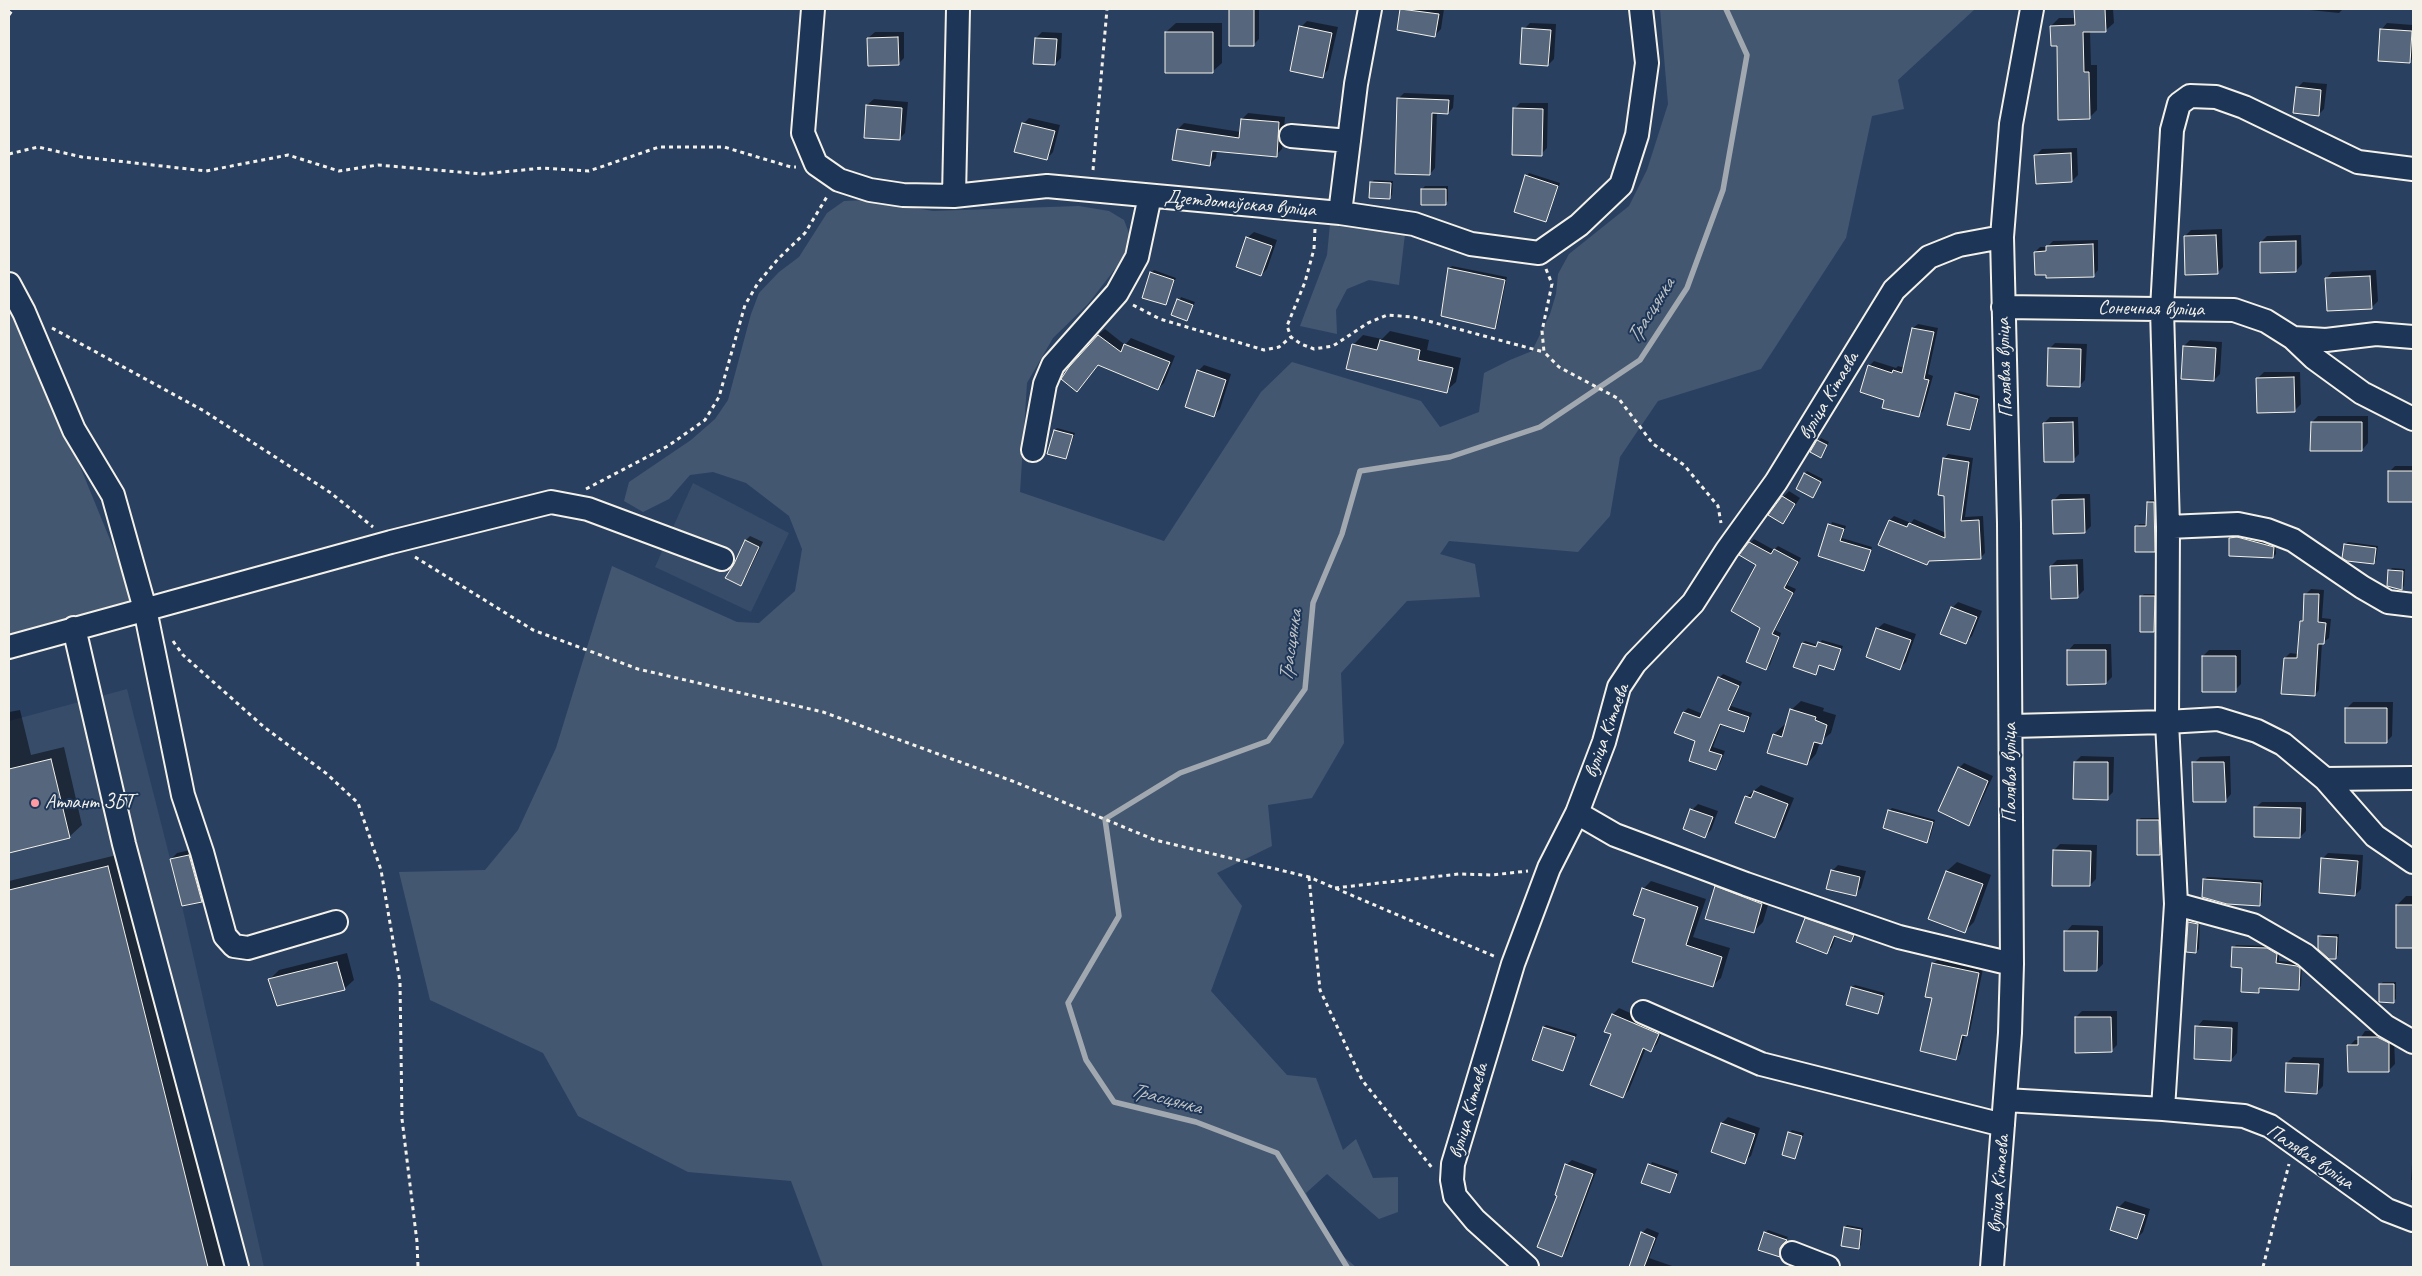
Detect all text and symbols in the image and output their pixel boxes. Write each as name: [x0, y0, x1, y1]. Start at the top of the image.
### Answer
street label: Дзетдомаўская вуліца: [1163, 185, 1317, 223]
water label: Трасцянка: [1621, 274, 1681, 348]
street label: Сонечная вуліца: [2098, 296, 2204, 322]
street label: Палявая вуліца: [1991, 318, 2019, 418]
street label: вуліца Кітаева: [1793, 348, 1865, 444]
water label: Трасцянка: [1273, 608, 1309, 684]
street label: вуліца Кітаева: [1579, 681, 1635, 781]
street label: Палявая вуліца: [1999, 723, 2023, 823]
place label: Атлант ЗБТ: [45, 791, 134, 815]
marker: Атлант ЗБТ: [29, 797, 41, 809]
street label: вуліца Кітаева: [1444, 1061, 1494, 1161]
water label: Трасцянка: [1128, 1077, 1204, 1121]
street label: Палявая вуліца: [2262, 1119, 2358, 1195]
street label: вуліца Кітаева: [1983, 1134, 2015, 1234]

